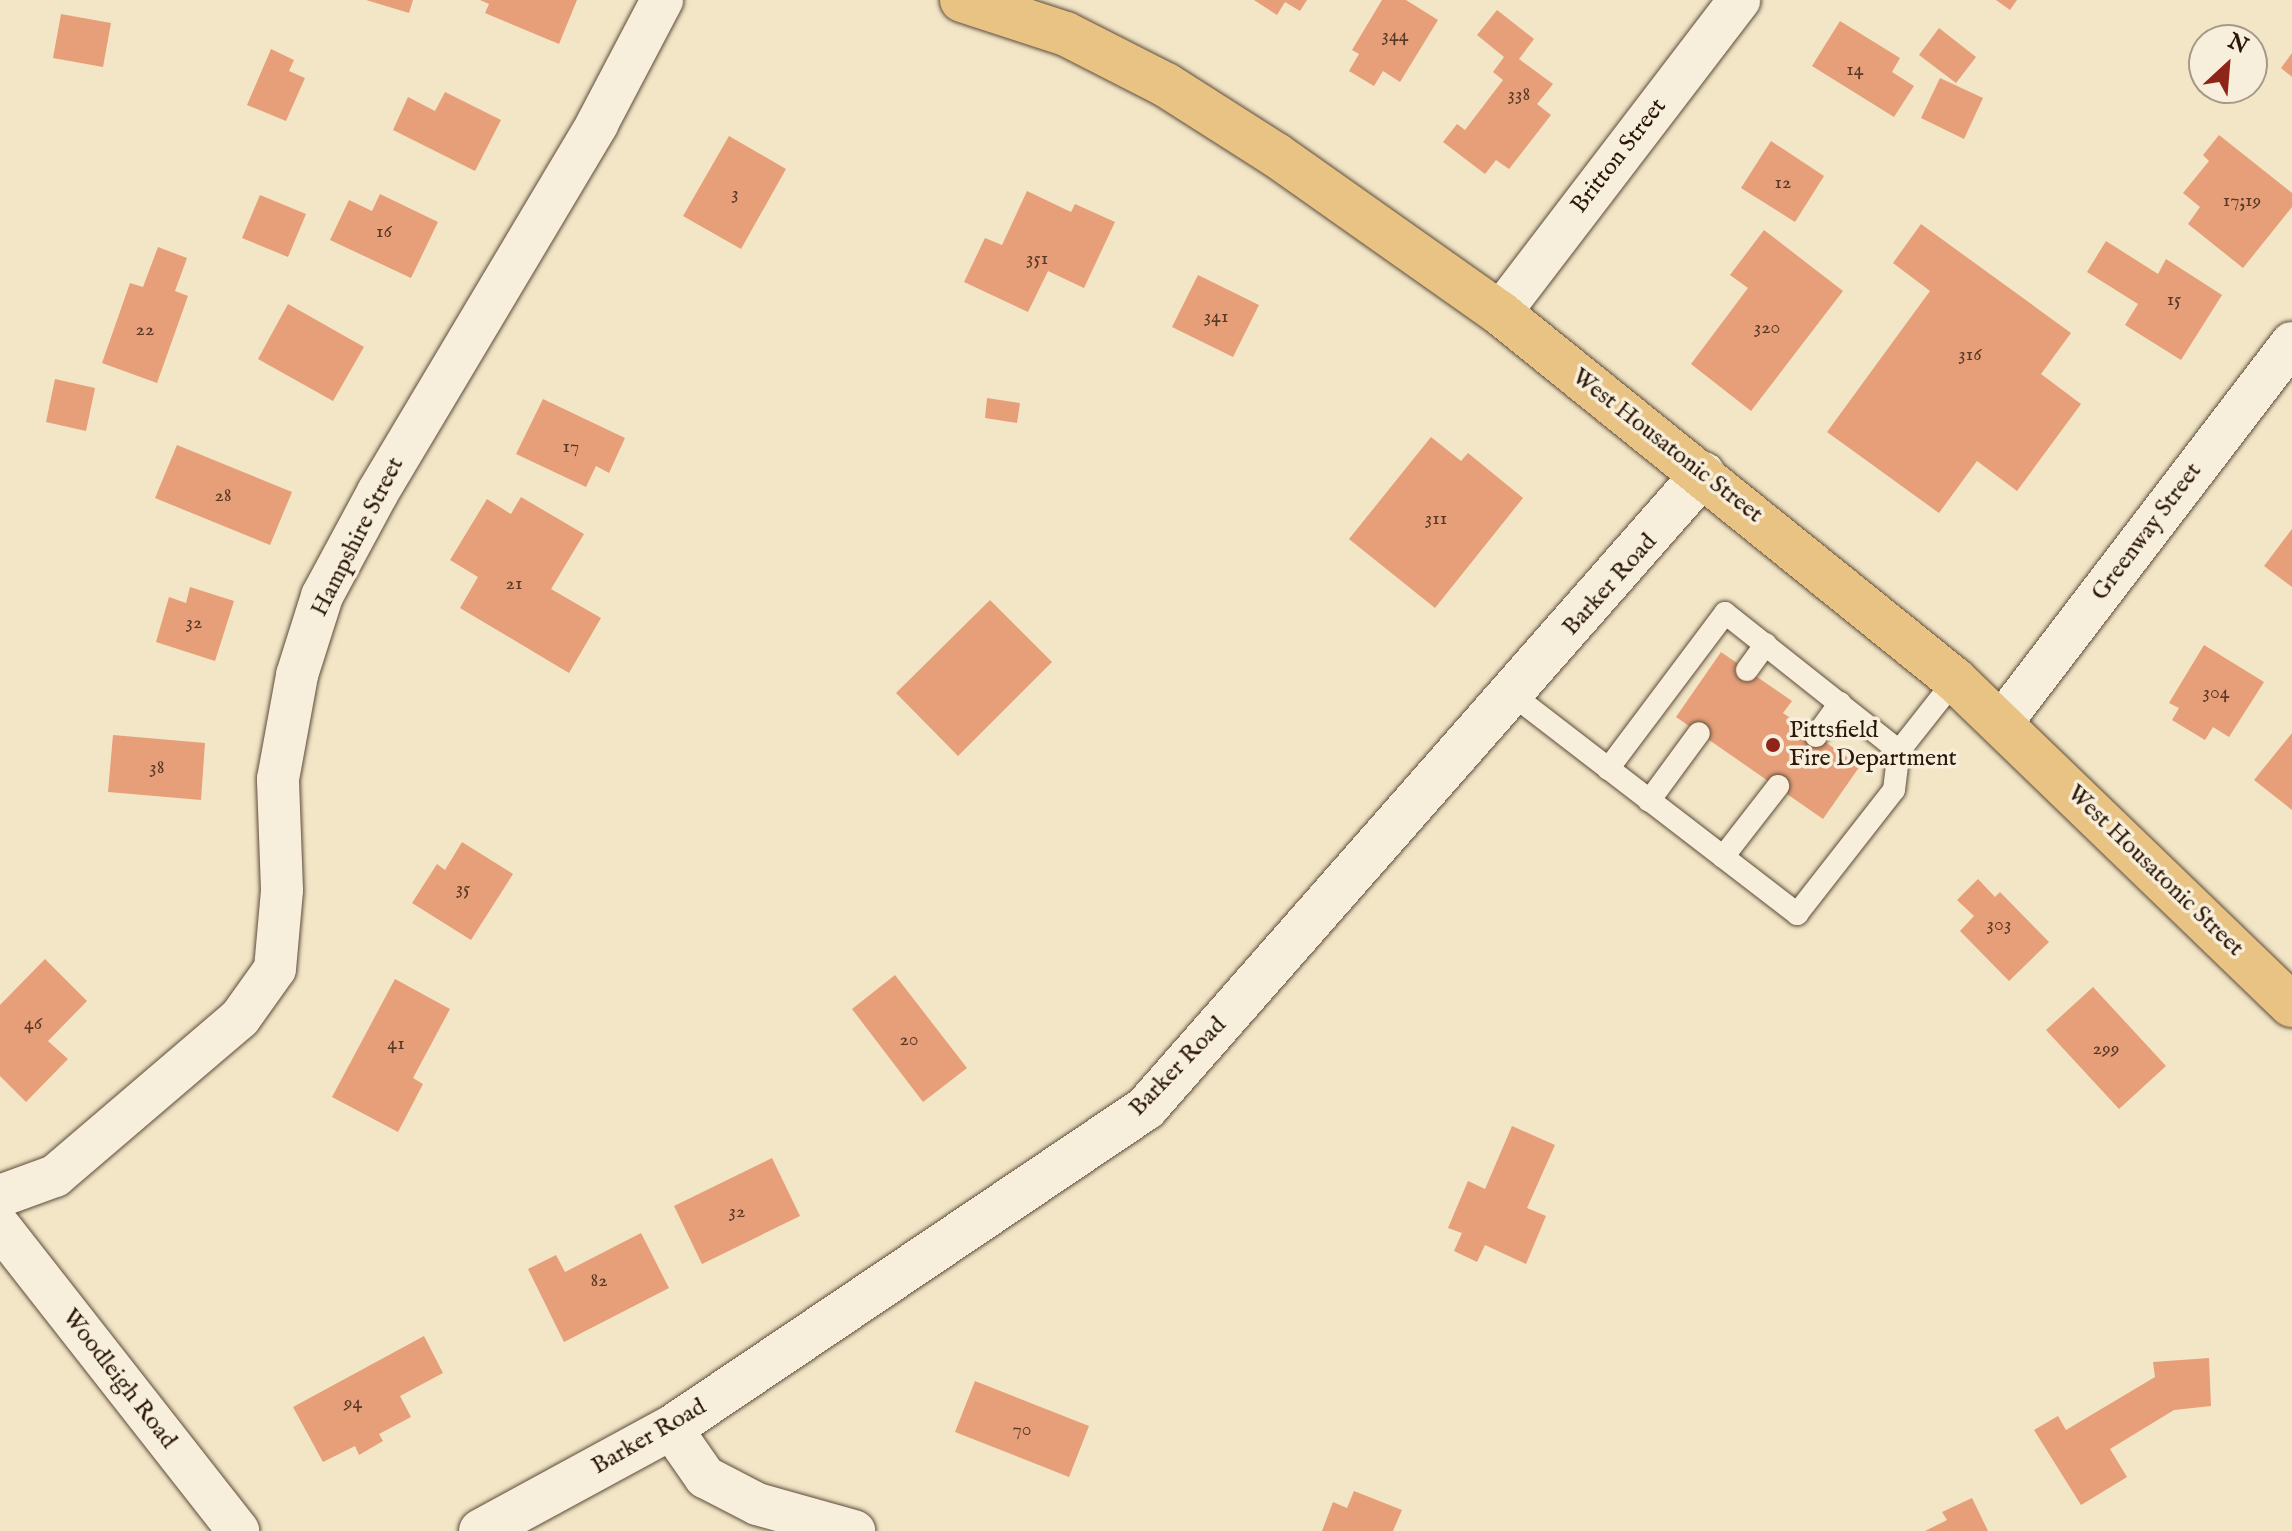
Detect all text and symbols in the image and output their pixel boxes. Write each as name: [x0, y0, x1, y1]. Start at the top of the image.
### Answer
house number: 344: [1381, 23, 1409, 47]
north arrow: [2188, 24, 2268, 104]
text: N: [2223, 27, 2252, 61]
house number: 14: [1846, 57, 1864, 81]
house number: 338: [1508, 82, 1530, 106]
street label: Britton Street: [1565, 93, 1673, 219]
house number: 12: [1775, 170, 1791, 194]
house number: 3: [731, 181, 739, 205]
house number: 17;19: [2223, 188, 2261, 212]
house number: 16: [376, 219, 392, 243]
house number: 351: [1026, 246, 1048, 270]
house number: 15: [2167, 287, 2181, 311]
house number: 341: [1204, 304, 1228, 328]
house number: 320: [1754, 315, 1780, 339]
house number: 22: [136, 317, 154, 341]
house number: 316: [1958, 342, 1982, 366]
street label: West Housatonic Street: [1566, 363, 1768, 529]
house number: 17: [563, 434, 579, 458]
street label: Hampshire Street: [305, 453, 411, 621]
street label: Greenway Street: [2086, 457, 2208, 607]
house number: 28: [214, 483, 232, 507]
house number: 311: [1425, 506, 1447, 530]
street label: Barker Road: [1557, 528, 1663, 642]
house number: 21: [506, 571, 522, 595]
house number: 32: [186, 610, 202, 634]
house number: 304: [2202, 680, 2230, 704]
place label: Pittsfield Fire Department: [1789, 717, 1957, 773]
marker: Pittsfield Fire Department: [1764, 736, 1782, 754]
house number: 38: [149, 755, 165, 779]
street label: West Housatonic Street: [2061, 779, 2249, 963]
house number: 35: [456, 876, 470, 900]
house number: 303: [1987, 912, 2011, 936]
house number: 46: [24, 1011, 42, 1035]
street label: Barker Road: [1124, 1011, 1232, 1123]
house number: 20: [899, 1027, 919, 1051]
house number: 41: [387, 1031, 405, 1055]
house number: 299: [2093, 1036, 2119, 1060]
house number: 32: [729, 1199, 745, 1223]
house number: 82: [590, 1268, 608, 1292]
street label: Woodleigh Road: [55, 1303, 183, 1455]
house number: 94: [344, 1390, 362, 1414]
street label: Barker Road: [587, 1393, 711, 1481]
house number: 70: [1012, 1417, 1032, 1441]

